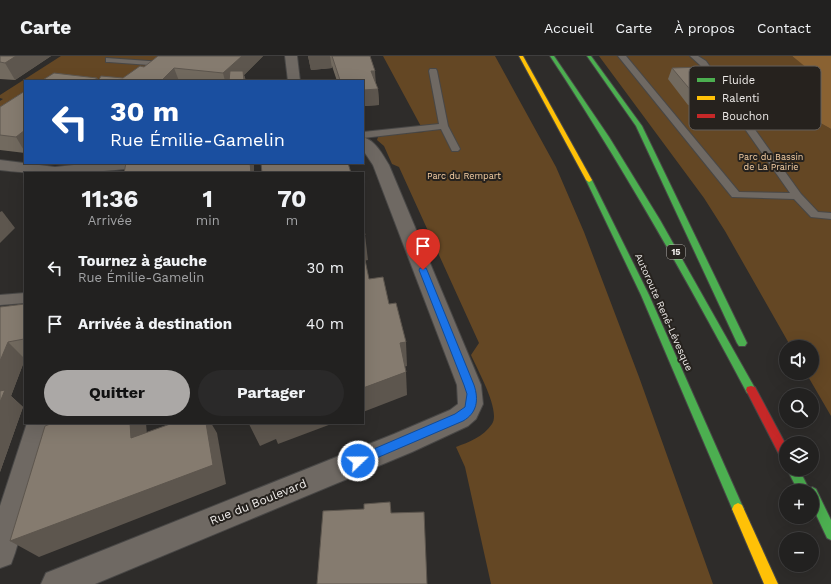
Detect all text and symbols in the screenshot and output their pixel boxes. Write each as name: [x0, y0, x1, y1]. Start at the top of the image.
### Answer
text: Carte: [20, 16, 71, 39]
text: Accueil: [544, 20, 593, 36]
text: Carte: [615, 20, 652, 36]
text: À propos: [674, 20, 735, 36]
text: Contact: [757, 20, 811, 36]
legend: [689, 66, 821, 130]
text: Fluide: [722, 74, 755, 87]
text: Ralenti: [722, 92, 760, 105]
text: 30 m: [110, 95, 179, 128]
icon: left: [44, 96, 96, 148]
text: Bouchon: [722, 110, 769, 123]
text: Rue Émilie-Gamelin: [110, 129, 285, 150]
park label: Parc du Bassin de La Prairie: [739, 152, 803, 172]
park label: Parc du Rempart: [427, 171, 501, 181]
text: 11:36: [81, 185, 138, 213]
text: 1: [203, 185, 213, 213]
text: 70: [277, 185, 307, 213]
text: Arrivée: [88, 213, 132, 228]
text: min: [196, 213, 220, 228]
text: m: [286, 213, 298, 228]
pin: [406, 229, 440, 270]
icon: arrive: [412, 235, 434, 257]
road number: 15: [667, 245, 685, 259]
street label: Autoroute René-Lévesque: [633, 251, 695, 373]
text: Tournez à gauche: [78, 252, 207, 270]
icon: left: [44, 257, 66, 279]
text: 30 m: [307, 259, 344, 277]
text: Rue Émilie-Gamelin: [78, 270, 204, 285]
icon: arrive: [44, 313, 66, 335]
text: Arrivée à destination: [78, 315, 232, 333]
text: 40 m: [306, 315, 344, 333]
map controls: [779, 340, 819, 572]
button: sound: [779, 340, 819, 380]
button: Quitter: [44, 370, 190, 416]
button: Partager: [198, 370, 344, 416]
button: search: [779, 388, 819, 428]
button: layers: [779, 436, 819, 476]
position arrow: [337, 440, 379, 482]
street label: Rue du Boulevard: [208, 476, 308, 528]
button: +: [779, 484, 819, 524]
button: −: [779, 532, 819, 572]

